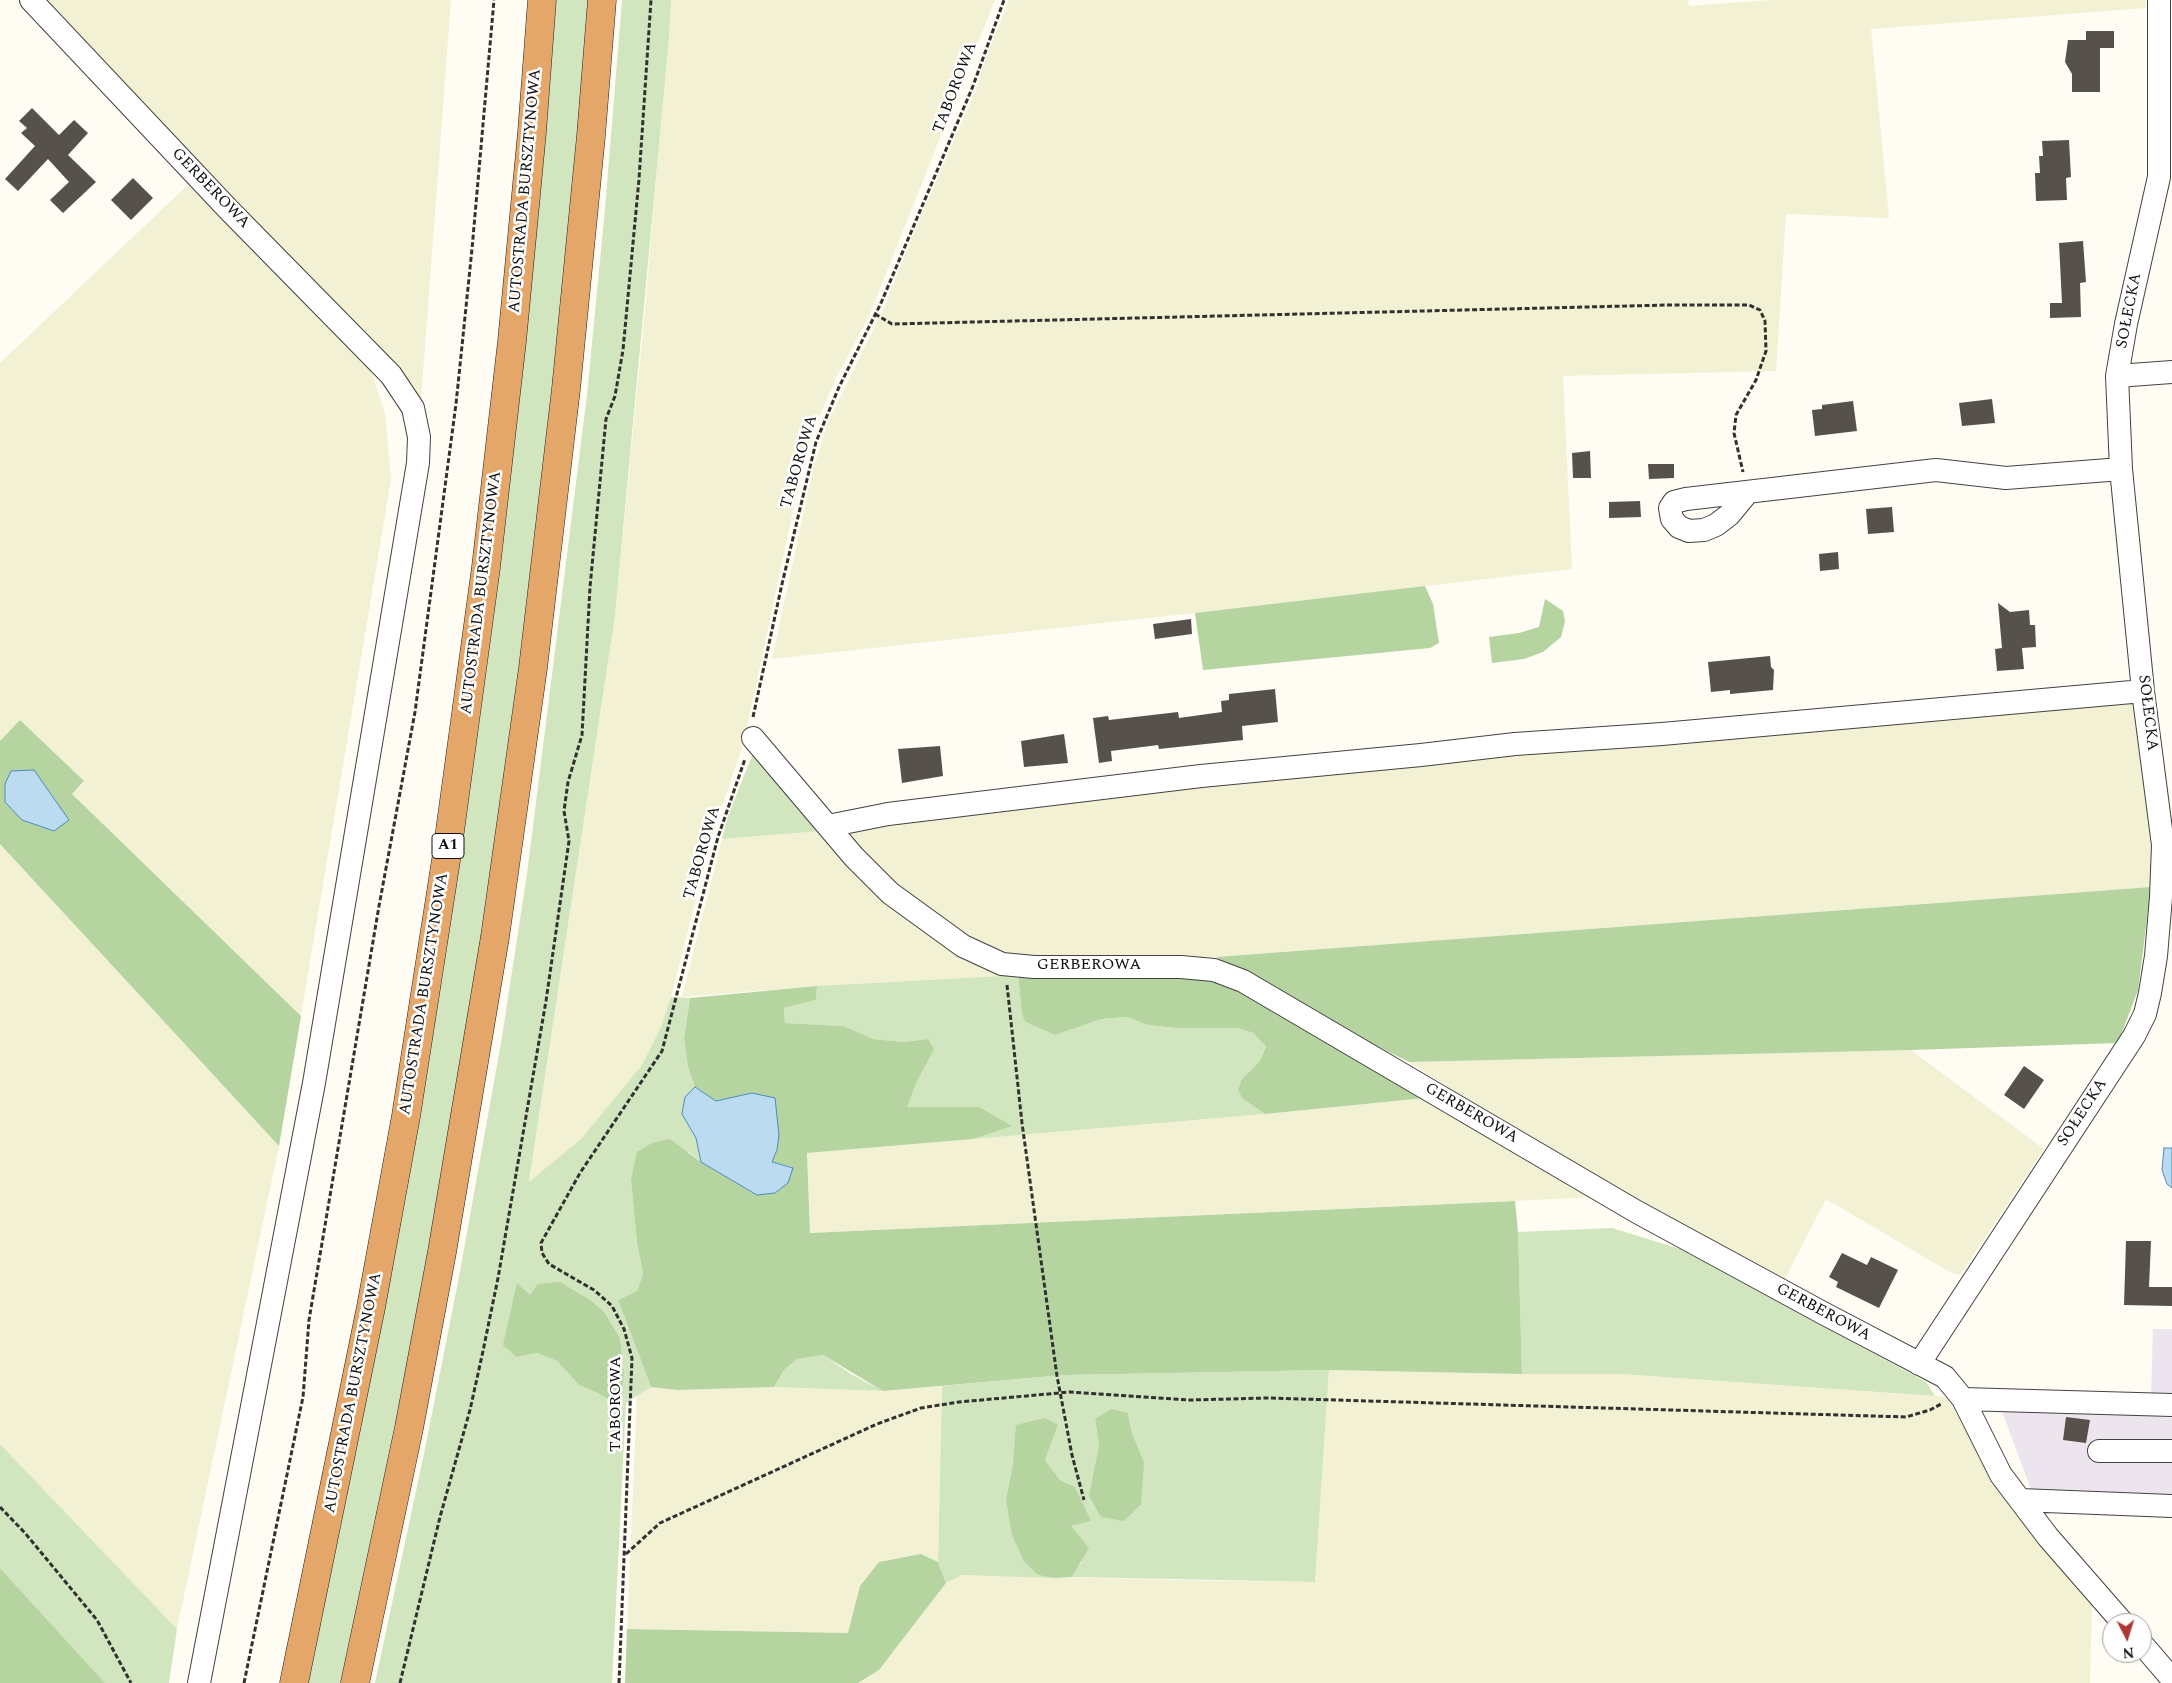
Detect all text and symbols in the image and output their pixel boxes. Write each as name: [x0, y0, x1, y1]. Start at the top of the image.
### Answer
street label: TABOROWA: [930, 40, 982, 136]
street label: AUTOSTRADA BURSZTYNOWA: [506, 68, 546, 314]
street label: GERBEROWA: [167, 145, 253, 233]
street label: SOŁECKA: [2113, 272, 2147, 350]
street label: TABOROWA: [778, 413, 822, 511]
street label: AUTOSTRADA BURSZTYNOWA: [458, 470, 506, 716]
street label: SOŁECKA: [2133, 674, 2161, 752]
street label: TABOROWA: [681, 804, 725, 902]
road number: A1: [432, 834, 464, 858]
street label: AUTOSTRADA BURSZTYNOWA: [396, 872, 454, 1116]
street label: GERBEROWA: [1037, 956, 1141, 976]
street label: SOŁECKA: [2054, 1076, 2112, 1150]
street label: GERBEROWA: [1421, 1080, 1521, 1148]
street label: AUTOSTRADA BURSZTYNOWA: [321, 1271, 387, 1515]
street label: GERBEROWA: [1772, 1280, 1874, 1346]
street label: TABOROWA: [607, 1356, 627, 1452]
north arrow: [2102, 1613, 2152, 1663]
text: N: [2122, 1641, 2135, 1663]

